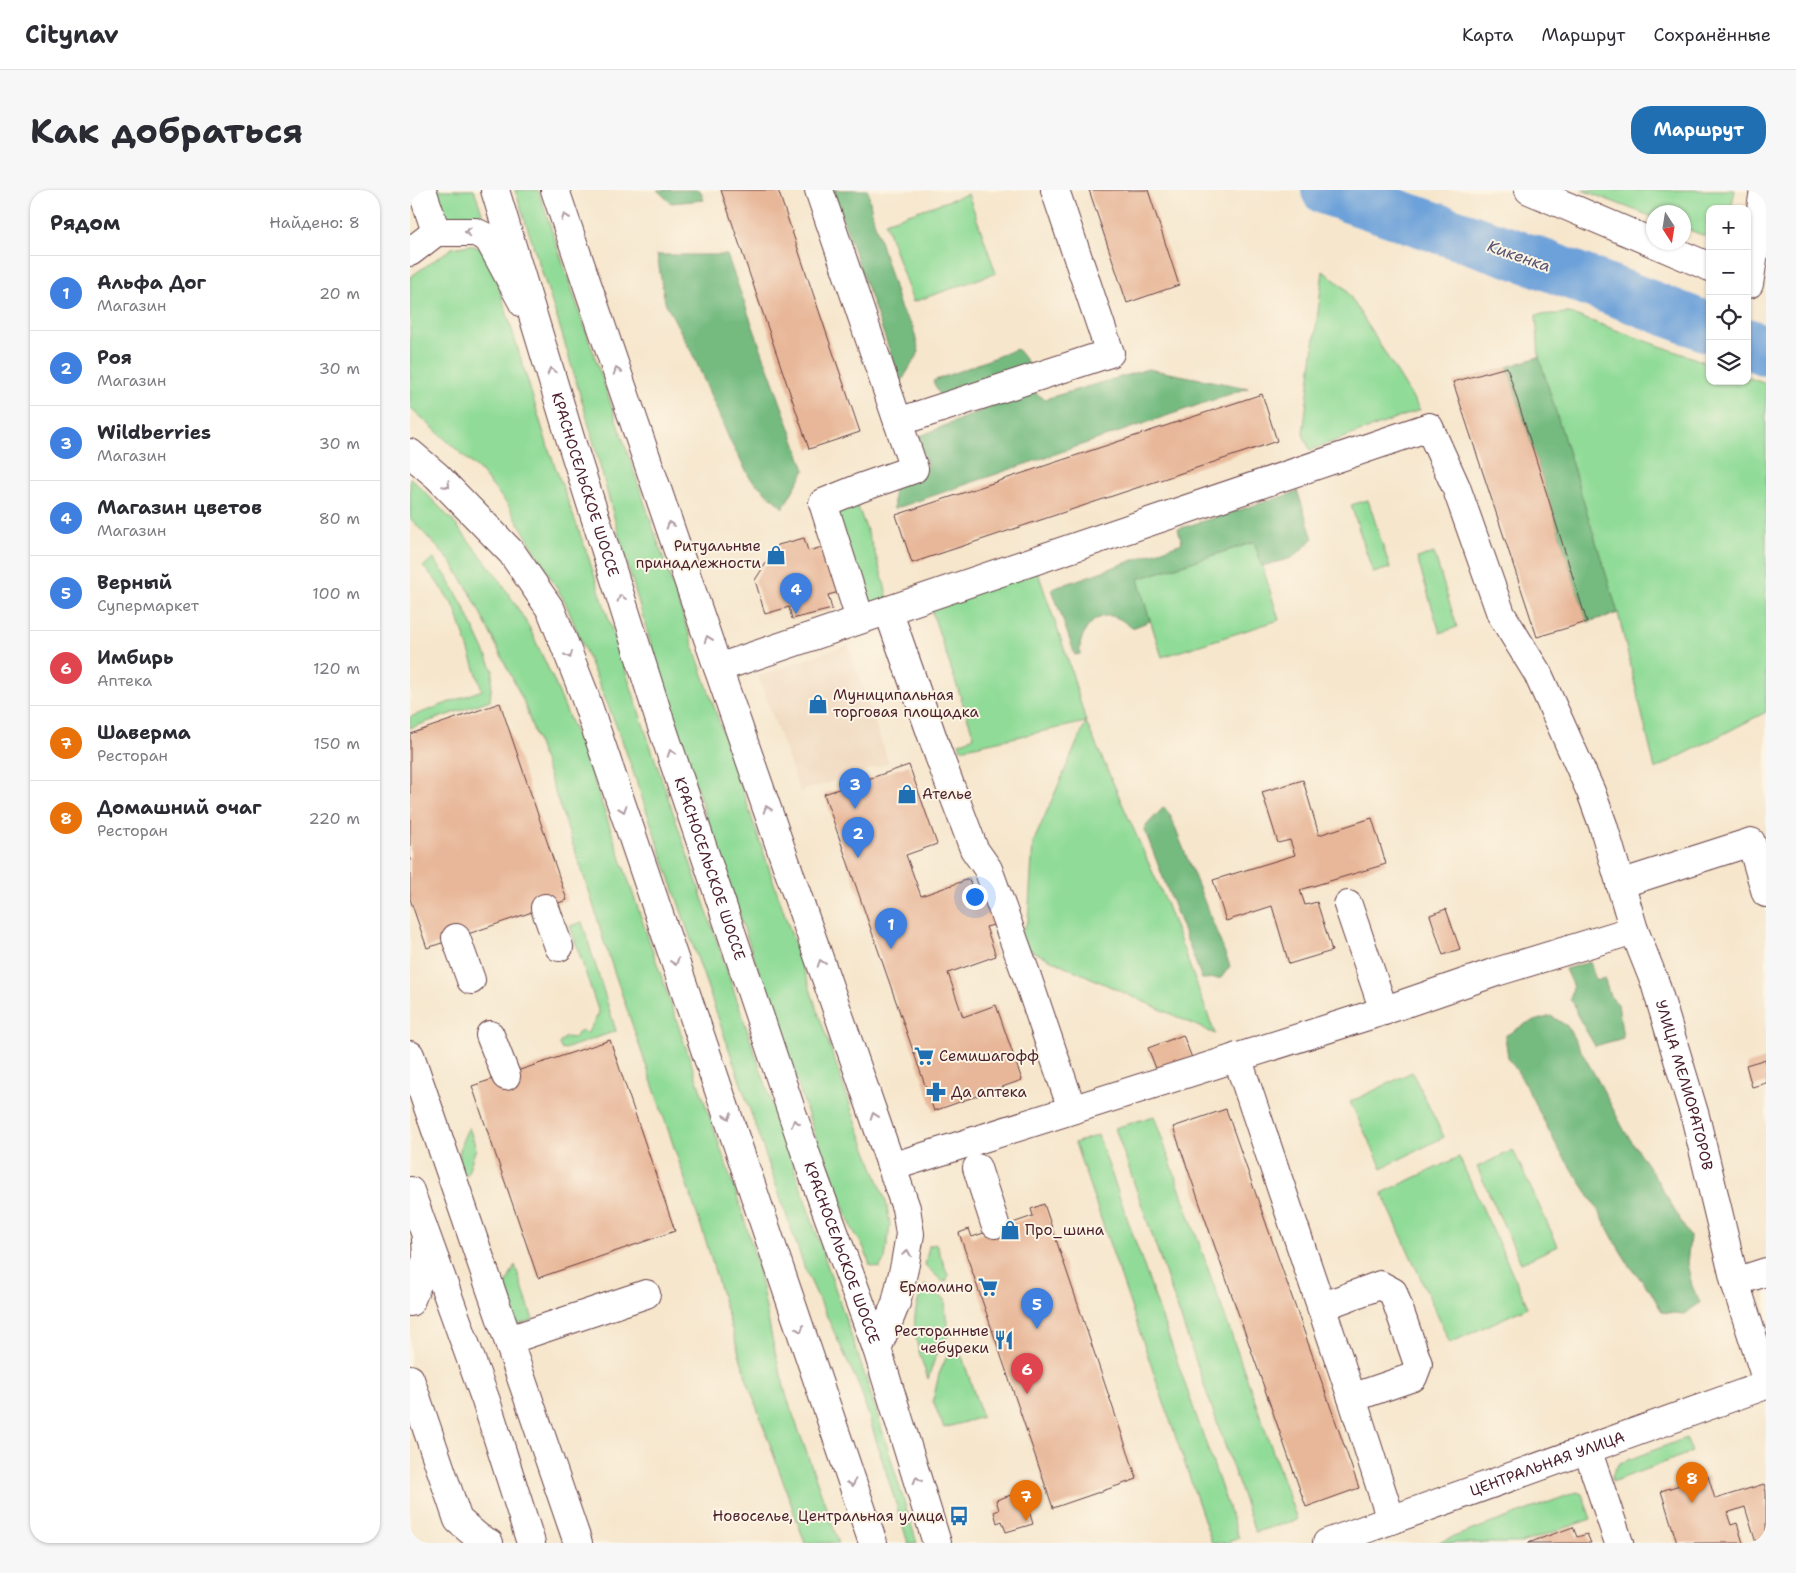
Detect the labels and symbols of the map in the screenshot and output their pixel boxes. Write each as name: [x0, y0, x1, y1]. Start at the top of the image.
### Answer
north arrow: [1646, 205, 1691, 250]
one-way arrow: [560, 214, 570, 222]
one-way arrow: [464, 227, 472, 238]
water label: Кикенка: [1485, 235, 1554, 277]
one-way arrow: [613, 367, 623, 376]
one-way arrow: [547, 368, 557, 376]
street label: КРАСНОСЕЛЬСКОЕ ШОССЕ: [547, 390, 624, 579]
one-way arrow: [441, 480, 450, 489]
one-way arrow: [665, 521, 675, 530]
place label: Ритуальные принадлежности: [636, 536, 761, 573]
shop icon: Ритуальные принадлежности: [765, 544, 787, 566]
pin: 4: [780, 573, 812, 614]
one-way arrow: [617, 595, 627, 603]
one-way arrow: [704, 636, 714, 644]
one-way arrow: [563, 651, 573, 659]
place label: Муниципальная торговая площадка: [833, 685, 979, 722]
shop icon: Муниципальная торговая площадка: [807, 693, 829, 715]
one-way arrow: [667, 749, 677, 758]
pin: 3: [839, 768, 871, 809]
street label: КРАСНОСЕЛЬСКОЕ ШОССЕ: [670, 774, 750, 963]
shop icon: Ателье: [896, 783, 918, 805]
place label: Ателье: [922, 784, 972, 804]
one-way arrow: [617, 804, 627, 812]
one-way arrow: [763, 806, 773, 814]
pin: 2: [842, 817, 874, 858]
your location: [962, 884, 988, 910]
pin: 1: [875, 908, 907, 949]
one-way arrow: [670, 958, 680, 966]
one-way arrow: [817, 959, 827, 967]
street label: УЛИЦА МЕЛИОРАТОРОВ: [1651, 998, 1718, 1172]
supermarket icon: Семишагофф: [913, 1045, 935, 1067]
place label: Семишагофф: [939, 1046, 1039, 1066]
pharmacy icon: Да аптека: [925, 1081, 947, 1103]
place label: Да аптека: [951, 1082, 1028, 1102]
one-way arrow: [722, 1112, 732, 1120]
one-way arrow: [870, 1112, 880, 1121]
one-way arrow: [791, 1119, 801, 1128]
street label: КРАСНОСЕЛЬСКОЕ ШОССЕ: [799, 1159, 884, 1346]
shop icon: Про_шина: [999, 1219, 1021, 1241]
place label: Про_шина: [1025, 1220, 1105, 1240]
one-way arrow: [902, 1248, 912, 1257]
supermarket icon: Ермолино: [977, 1276, 999, 1298]
place label: Ермолино: [899, 1277, 973, 1297]
pin: 5: [1021, 1288, 1053, 1329]
place label: Ресторанные чебуреки: [894, 1321, 989, 1358]
one-way arrow: [794, 1324, 804, 1333]
restaurant icon: Ресторанные чебуреки: [993, 1329, 1015, 1351]
pin: 6: [1011, 1353, 1043, 1394]
street label: ЦЕНТРАЛЬНАЯ УЛИЦА: [1467, 1427, 1628, 1501]
pin: 8: [1676, 1462, 1708, 1503]
one-way arrow: [913, 1476, 923, 1484]
one-way arrow: [846, 1478, 856, 1486]
pin: 7: [1010, 1480, 1042, 1521]
bus stop icon: Новоселье, Центральная улица: [948, 1505, 970, 1527]
place label: Новоселье, Центральная улица: [713, 1506, 945, 1526]

